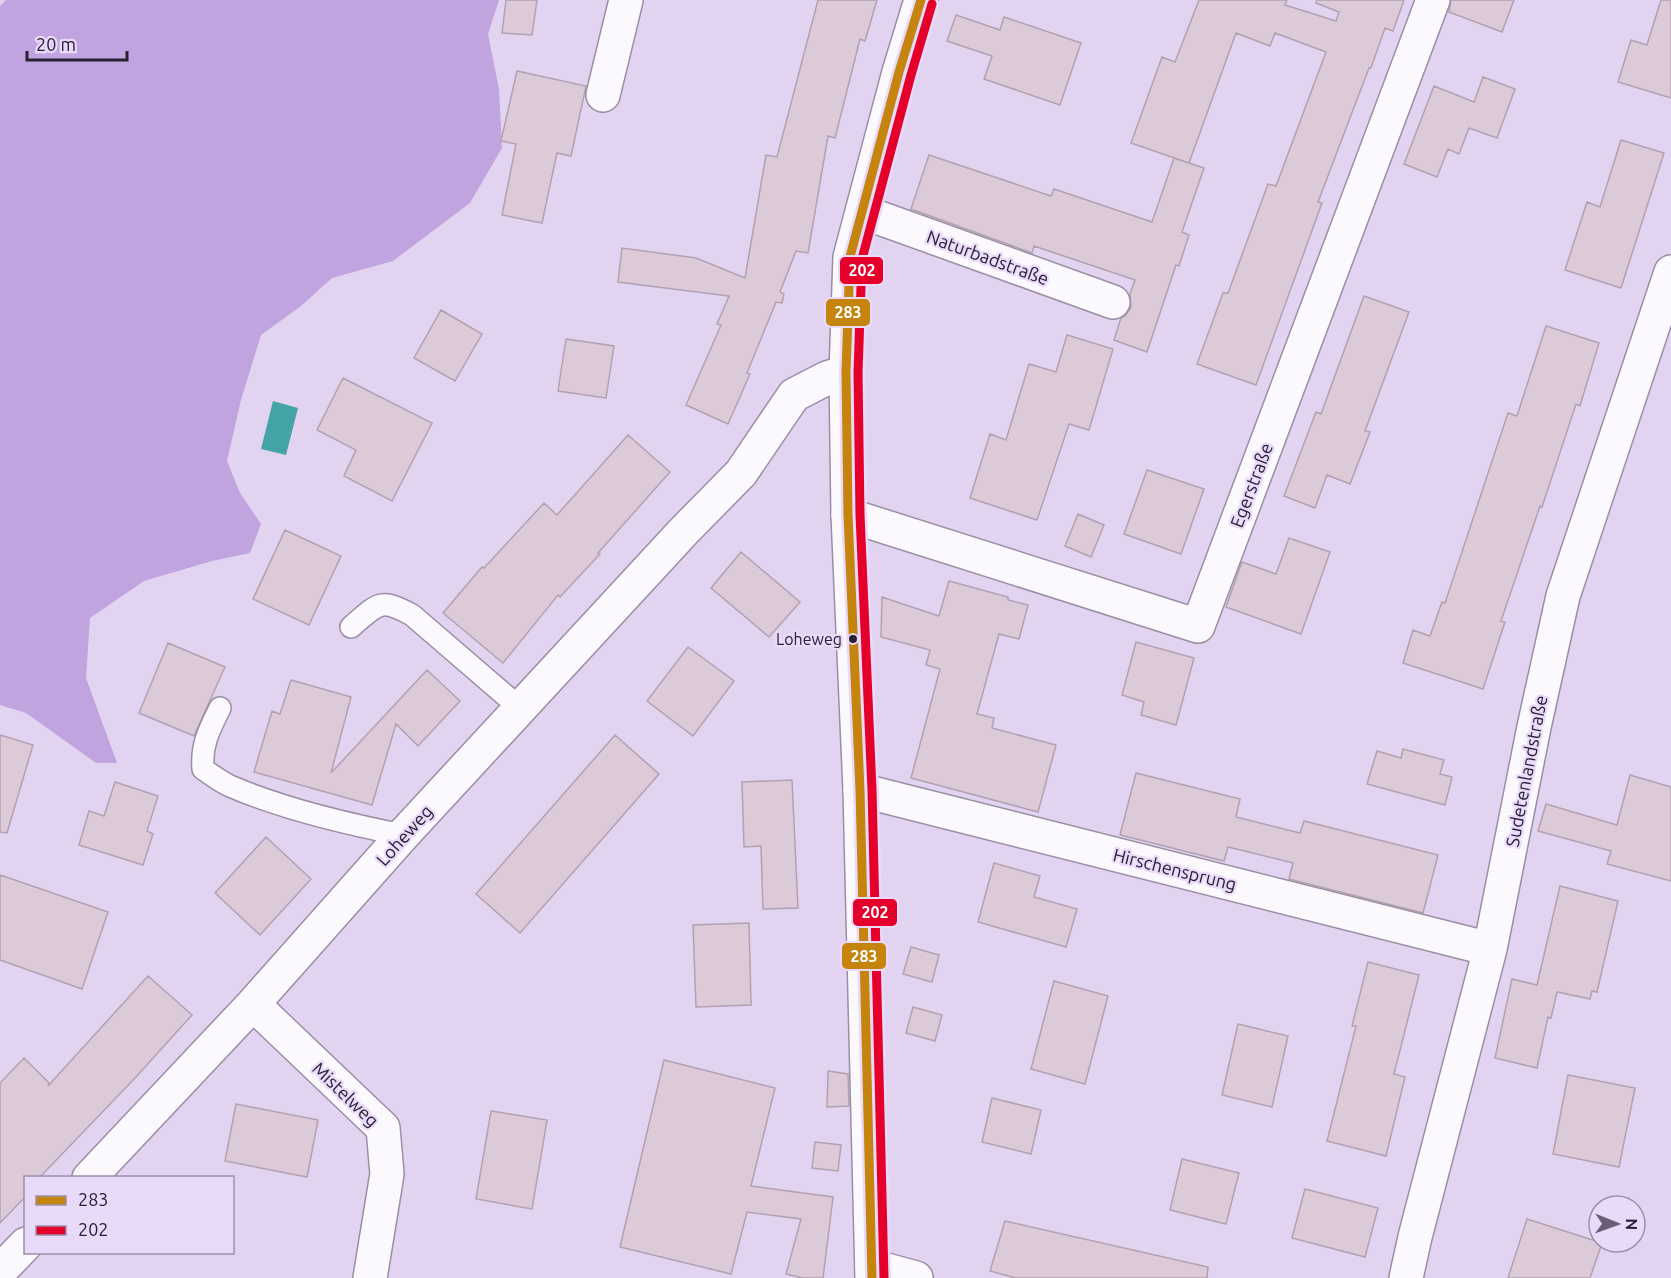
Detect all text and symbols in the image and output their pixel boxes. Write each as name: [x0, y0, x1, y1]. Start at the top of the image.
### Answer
scale bar: [27, 24, 128, 62]
text: 20 m: [36, 34, 76, 54]
street label: Naturbadstraße: [924, 226, 1052, 288]
line badge: 202: [839, 256, 884, 285]
text: 202: [848, 261, 876, 279]
line badge: 283: [825, 298, 871, 327]
text: 283: [834, 303, 862, 321]
street label: Egerstraße: [1226, 440, 1276, 530]
place label: Loheweg: [776, 630, 842, 648]
marker: Loheweg: [847, 633, 859, 645]
street label: Sudetenlandstraße: [1501, 694, 1551, 848]
street label: Loheweg: [372, 801, 436, 869]
street label: Hirschensprung: [1111, 844, 1239, 894]
line badge: 202: [852, 898, 898, 927]
text: 202: [861, 903, 889, 921]
line badge: 283: [841, 942, 887, 970]
text: 283: [850, 947, 878, 965]
street label: Mistelweg: [309, 1058, 383, 1130]
legend: [24, 1176, 234, 1254]
text: 283: [78, 1189, 108, 1209]
north arrow: [1587, 1194, 1647, 1254]
text: N: [1623, 1218, 1641, 1230]
text: 202: [78, 1219, 108, 1239]

